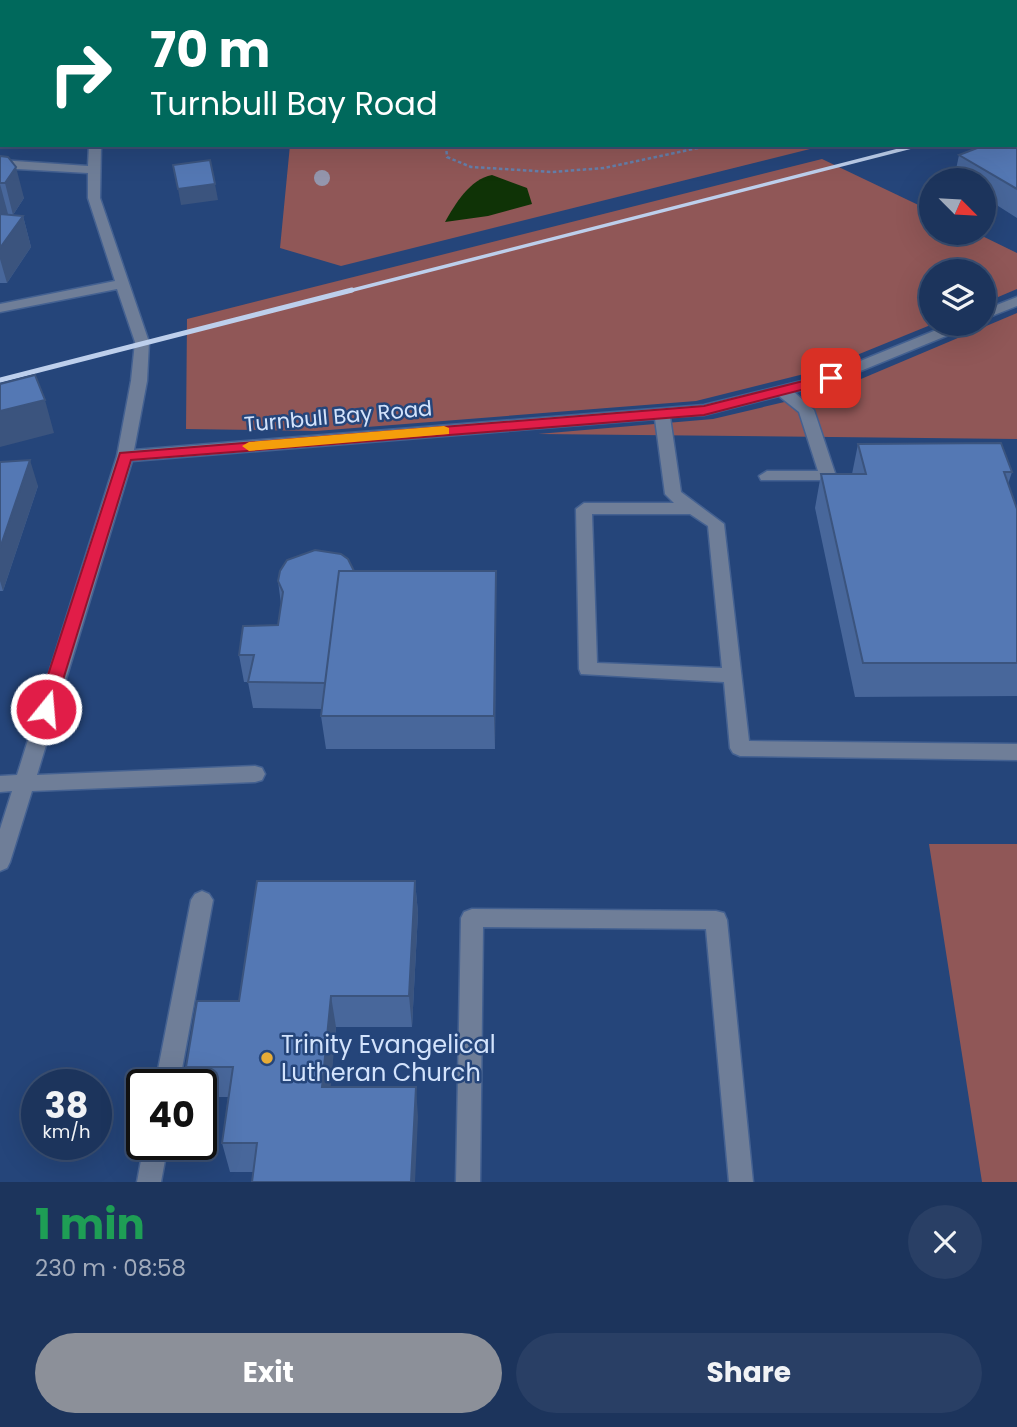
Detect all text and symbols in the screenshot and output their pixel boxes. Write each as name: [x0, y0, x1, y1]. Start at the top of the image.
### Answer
text: 70 m: [150, 16, 270, 84]
icon: right: [35, 28, 126, 119]
text: Turnbull Bay Road: [150, 81, 438, 126]
north arrow: [919, 168, 996, 245]
map controls: [919, 168, 996, 336]
button: layers: [919, 259, 996, 336]
pin: [801, 348, 861, 408]
icon: arrive: [812, 359, 850, 397]
street label: Turnbull Bay Road: [243, 393, 433, 439]
position arrow: [9, 672, 83, 746]
place label: Trinity Evangelical Lutheran Church: [281, 1028, 496, 1089]
marker: Trinity Evangelical Lutheran Church: [259, 1050, 275, 1066]
speed limit sign: 40: [126, 1069, 217, 1160]
text: 38: [45, 1081, 88, 1130]
text: km/h: [43, 1119, 90, 1144]
text: 1 min: [35, 1195, 145, 1254]
button: close: [908, 1205, 982, 1279]
text: 230 m · 08:58: [35, 1252, 186, 1284]
button: Exit: [35, 1333, 502, 1413]
button: Share: [516, 1333, 982, 1413]

